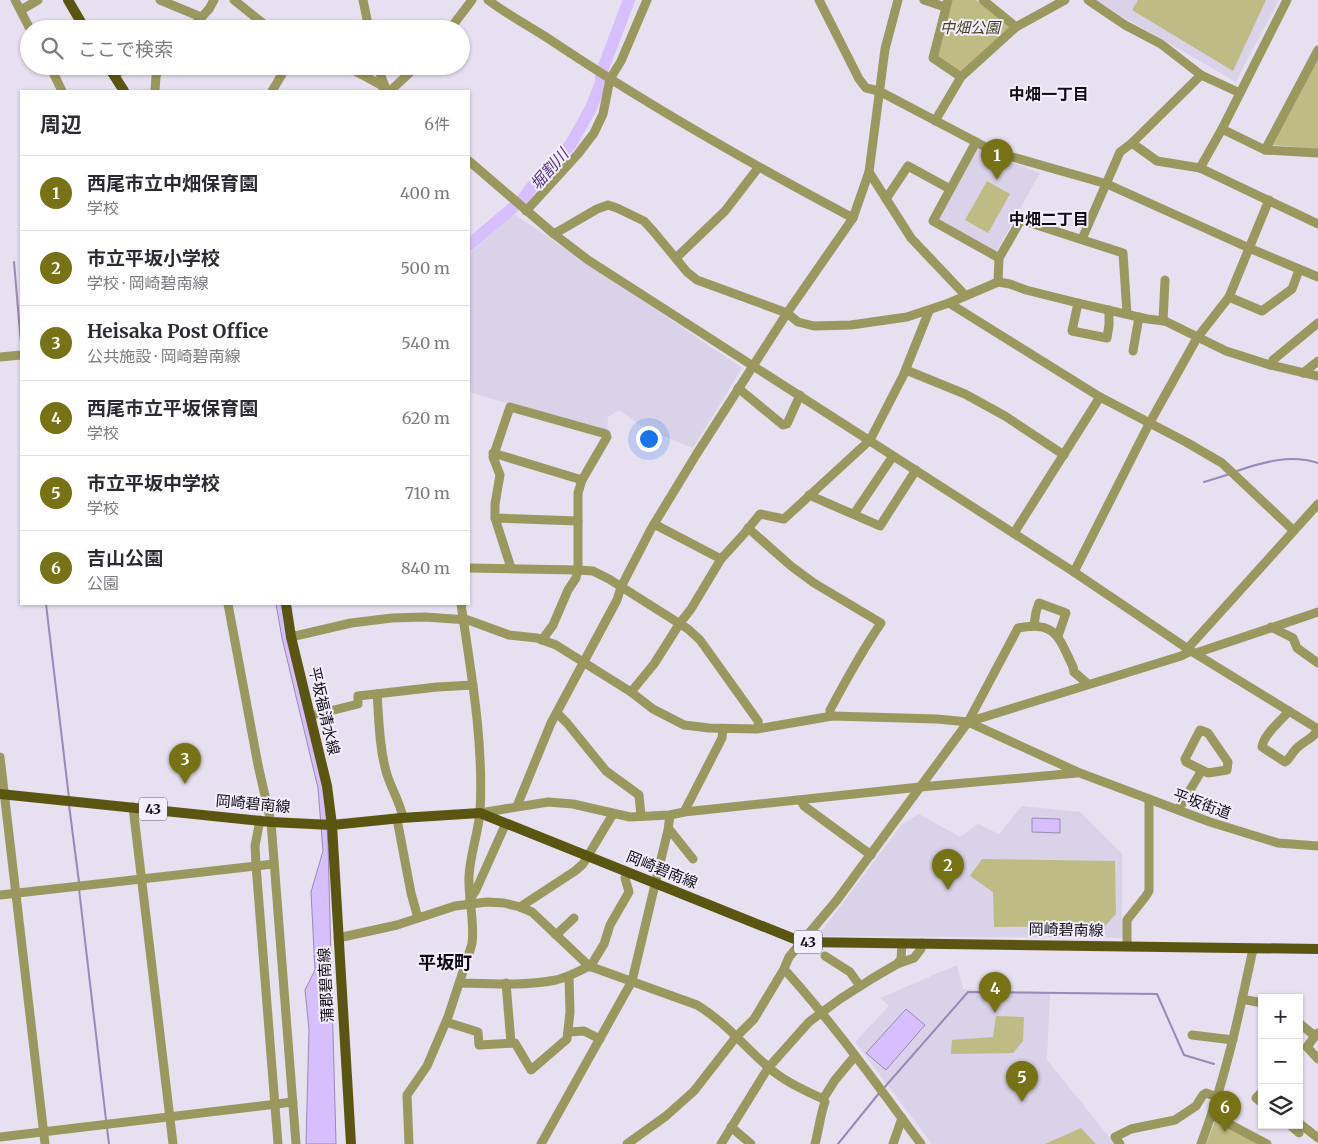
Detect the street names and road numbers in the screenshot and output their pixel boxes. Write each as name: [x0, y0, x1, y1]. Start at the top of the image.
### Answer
street label: 平坂福清水線: [305, 665, 344, 757]
street label: 平坂街道: [1171, 784, 1234, 823]
street label: 岡崎碧南線: [215, 791, 291, 816]
road number: 43: [139, 798, 167, 821]
street label: 岡崎碧南線: [624, 847, 701, 892]
street label: 岡崎碧南線: [1028, 919, 1104, 940]
road number: 43: [794, 930, 822, 954]
street label: 蒲郡碧南線: [314, 947, 337, 1023]

